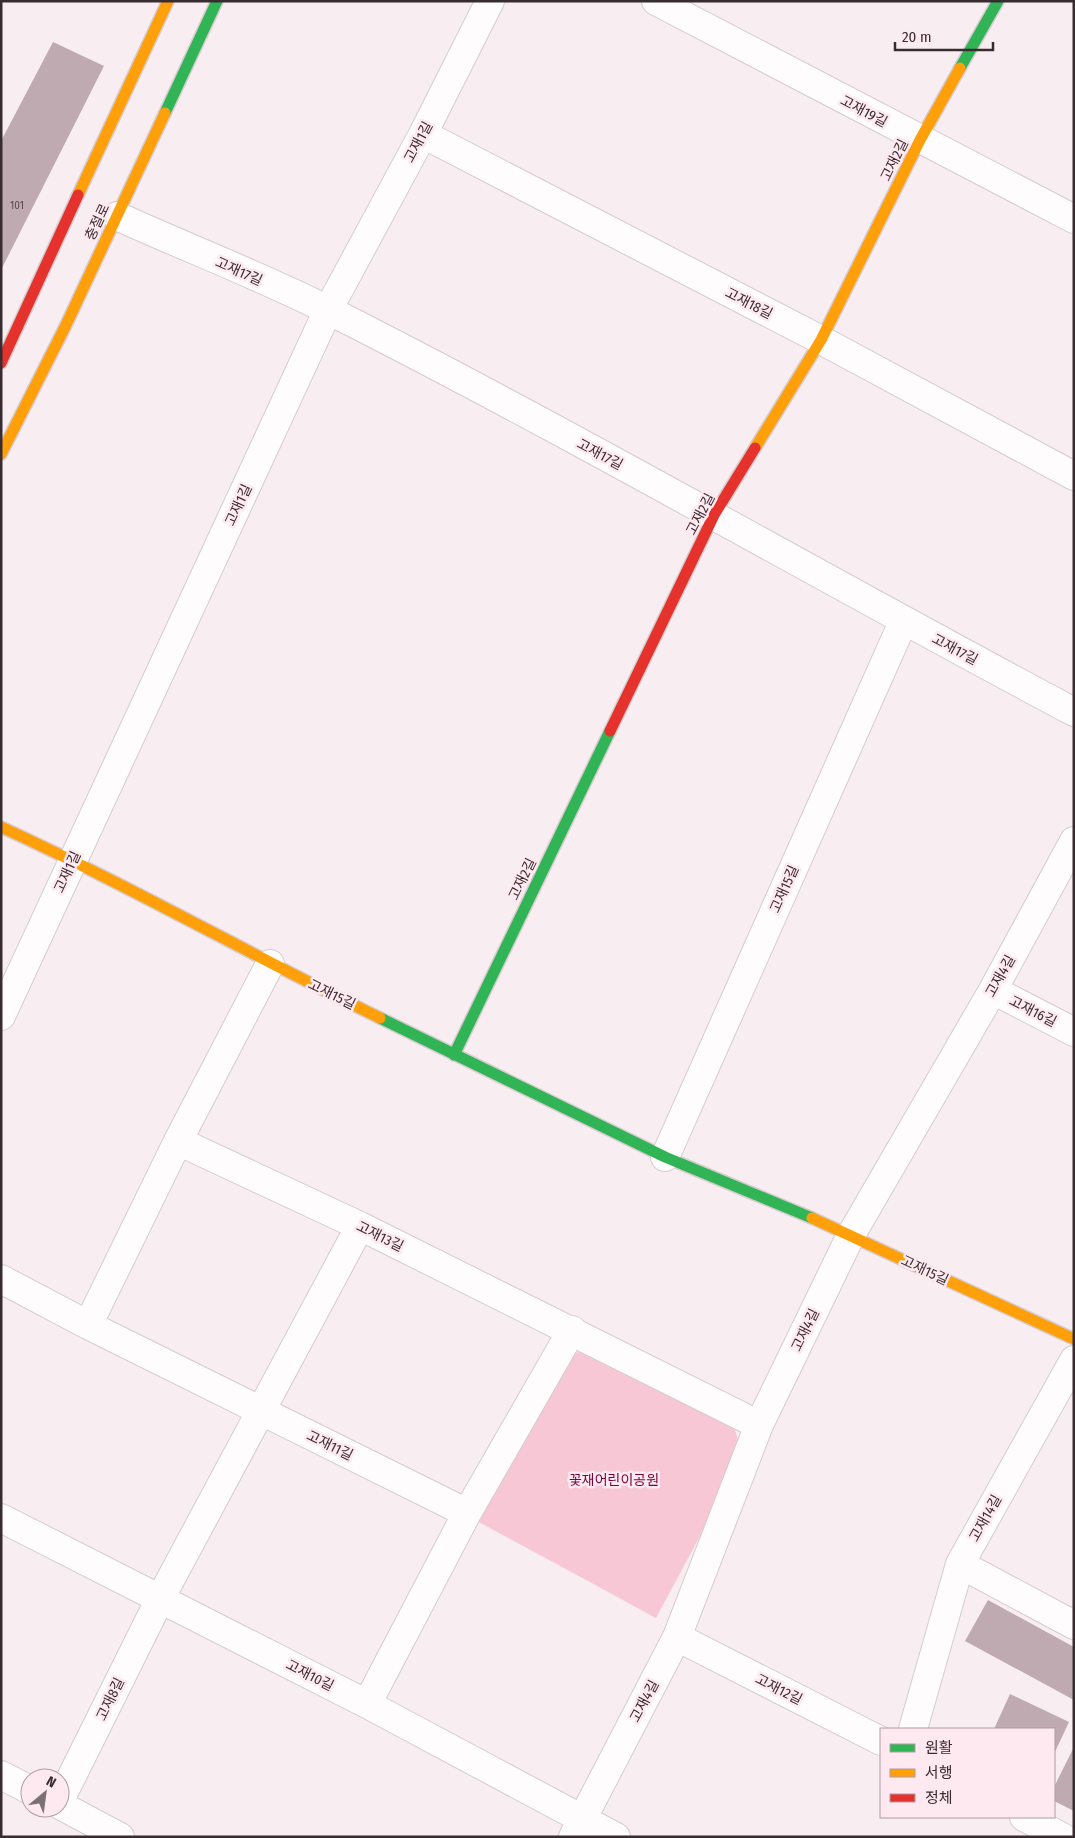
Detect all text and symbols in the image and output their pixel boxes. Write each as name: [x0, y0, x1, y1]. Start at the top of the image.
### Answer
scale bar: [895, 20, 992, 52]
text: 20 m: [902, 28, 932, 46]
street label: 고재19길: [837, 92, 890, 131]
street label: 고재1길: [401, 119, 436, 166]
street label: 고재2길: [877, 136, 912, 184]
house number: 101: [10, 199, 24, 212]
street label: 충절로: [82, 201, 113, 243]
street label: 고재17길: [213, 254, 265, 289]
street label: 고재18길: [722, 284, 775, 323]
street label: 고재17길: [574, 435, 626, 474]
street label: 고재1길: [221, 482, 255, 529]
street label: 고재2길: [682, 490, 718, 538]
street label: 고재17길: [929, 630, 981, 669]
street label: 고재1길: [50, 849, 84, 896]
street label: 고재2길: [505, 855, 540, 903]
street label: 고재15길: [766, 863, 802, 916]
street label: 고재4길: [982, 952, 1019, 1000]
street label: 고재15길: [305, 976, 358, 1013]
street label: 고재16길: [1006, 992, 1059, 1031]
street label: 고재13길: [353, 1218, 406, 1255]
street label: 고재15길: [898, 1252, 951, 1289]
street label: 고재4길: [788, 1306, 823, 1354]
street label: 고재11길: [304, 1427, 356, 1464]
park label: 꽃재어린이공원: [569, 1472, 659, 1489]
street label: 고재14길: [966, 1492, 1005, 1545]
street label: 고재10길: [283, 1656, 337, 1695]
street label: 고재12길: [753, 1670, 805, 1708]
street label: 고재8길: [93, 1675, 128, 1723]
street label: 고재4길: [626, 1677, 663, 1725]
legend: [880, 1728, 1055, 1818]
text: 원활: [925, 1739, 953, 1757]
text: 서행: [925, 1764, 953, 1782]
north arrow: [20, 1768, 70, 1818]
text: N: [43, 1773, 59, 1792]
text: 정체: [925, 1789, 953, 1807]

